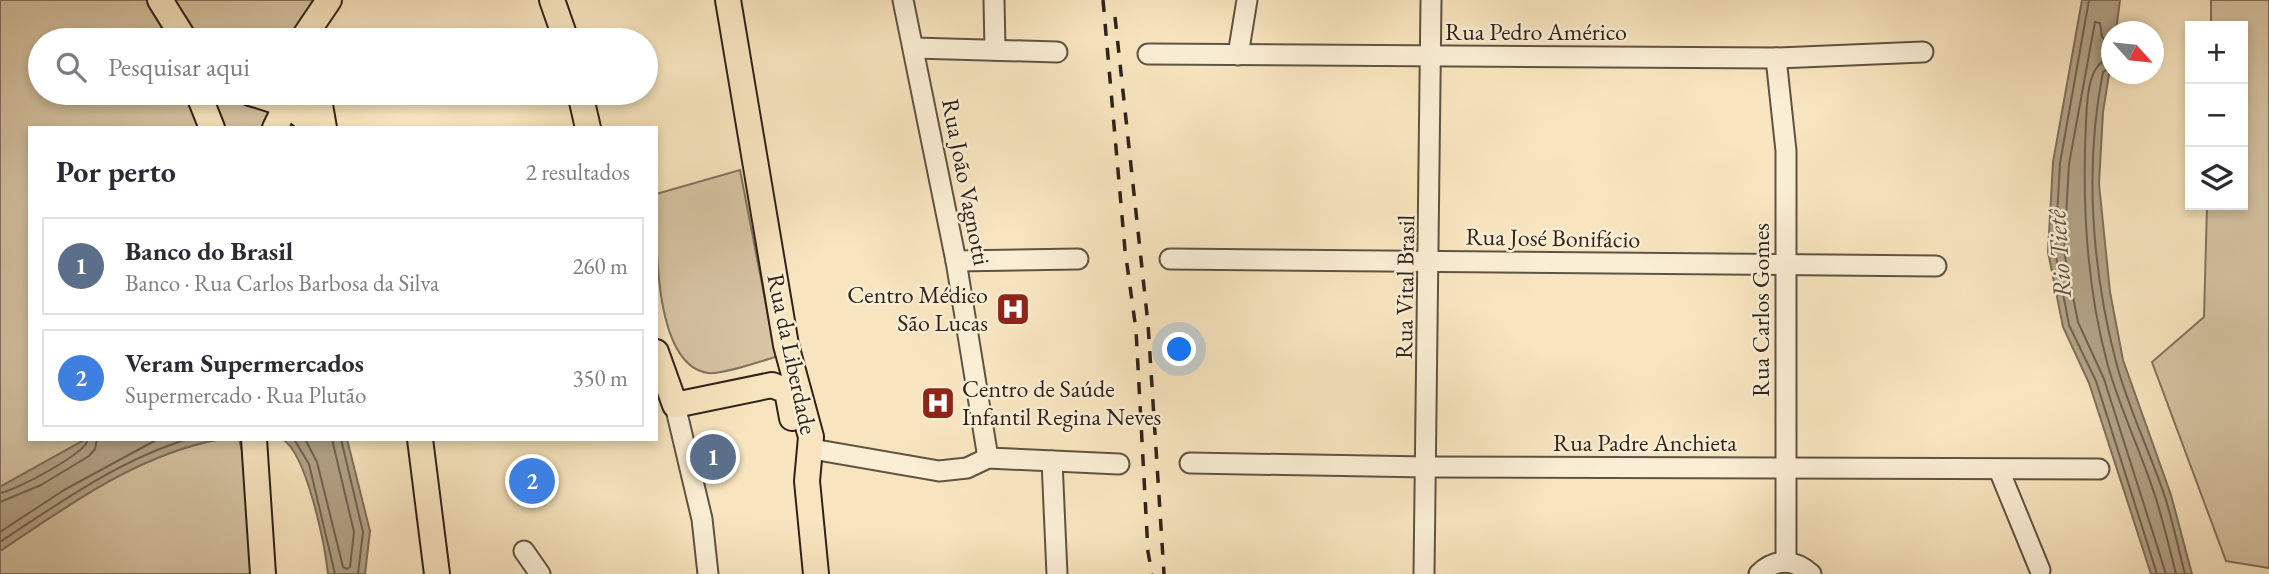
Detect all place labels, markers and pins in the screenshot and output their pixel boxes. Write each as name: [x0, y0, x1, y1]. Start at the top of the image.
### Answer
place label: Centro Médico São Lucas: [847, 279, 988, 338]
hospital icon: Centro Médico São Lucas: [994, 290, 1032, 328]
place label: Centro de Saúde Infantil Regina Neves: [962, 373, 1161, 432]
hospital icon: Centro de Saúde Infantil Regina Neves: [919, 384, 957, 422]
pin: 1: [690, 431, 736, 483]
pin: 2: [509, 455, 555, 507]

